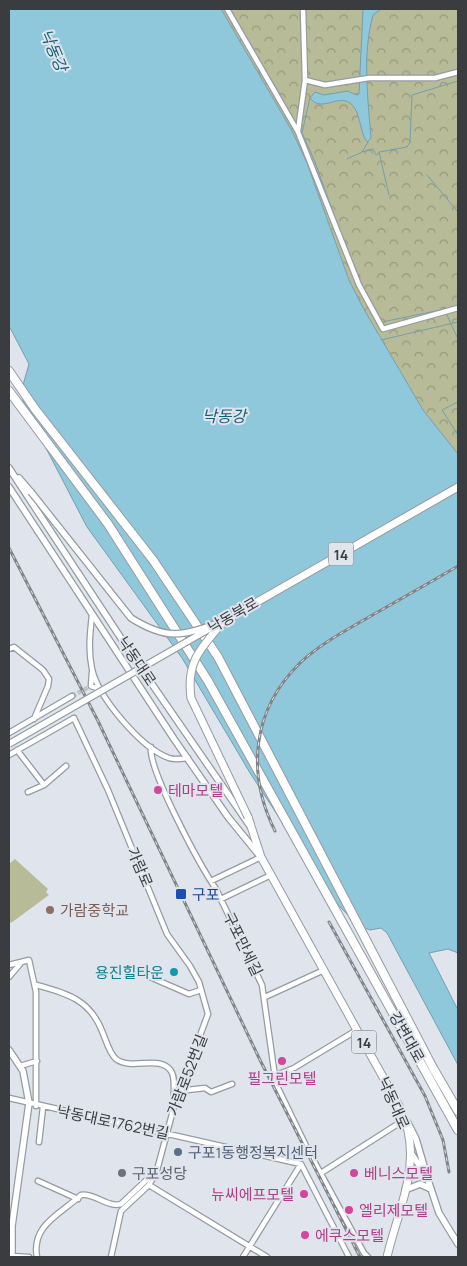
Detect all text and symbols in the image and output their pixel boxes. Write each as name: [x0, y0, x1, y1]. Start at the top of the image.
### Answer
water label: 낙동강: [35, 25, 74, 77]
water label: 낙동강: [202, 405, 248, 427]
road number: 14: [328, 542, 354, 566]
street label: 낙동북로: [204, 592, 262, 638]
street label: 낙동대로: [113, 632, 161, 690]
place label: 테마모텔: [168, 780, 223, 801]
marker: 테마모텔: [152, 784, 164, 796]
street label: 가람로: [122, 844, 158, 890]
place label: 구포: [192, 884, 220, 905]
marker: 구포: [174, 887, 188, 901]
place label: 가람중학교: [60, 900, 129, 921]
marker: 가람중학교: [44, 904, 56, 916]
street label: 구포만세길: [218, 908, 268, 980]
place label: 용진힐타운: [95, 962, 164, 983]
marker: 용진힐타운: [168, 966, 180, 978]
street label: 강변대로: [384, 1008, 430, 1066]
road number: 14: [352, 1030, 376, 1054]
street label: 가람로52번길: [162, 1031, 212, 1119]
marker: 필그린모텔: [276, 1055, 288, 1067]
place label: 필그린모텔: [247, 1068, 317, 1089]
street label: 낙동대로: [373, 1074, 415, 1132]
street label: 낙동대로1762번길: [55, 1100, 171, 1144]
place label: 구포1동행정복지센터: [188, 1142, 318, 1163]
marker: 구포1동행정복지센터: [172, 1146, 184, 1158]
place label: 구포성당: [132, 1163, 187, 1184]
place label: 베니스모텔: [364, 1163, 433, 1184]
marker: 구포성당: [116, 1167, 128, 1179]
marker: 베니스모텔: [348, 1167, 360, 1179]
place label: 뉴씨에프모텔: [211, 1184, 294, 1205]
marker: 뉴씨에프모텔: [298, 1188, 310, 1200]
place label: 엘리제모텔: [359, 1200, 428, 1221]
marker: 엘리제모텔: [343, 1204, 355, 1216]
place label: 에쿠스모텔: [315, 1225, 384, 1246]
marker: 에쿠스모텔: [299, 1229, 311, 1241]

